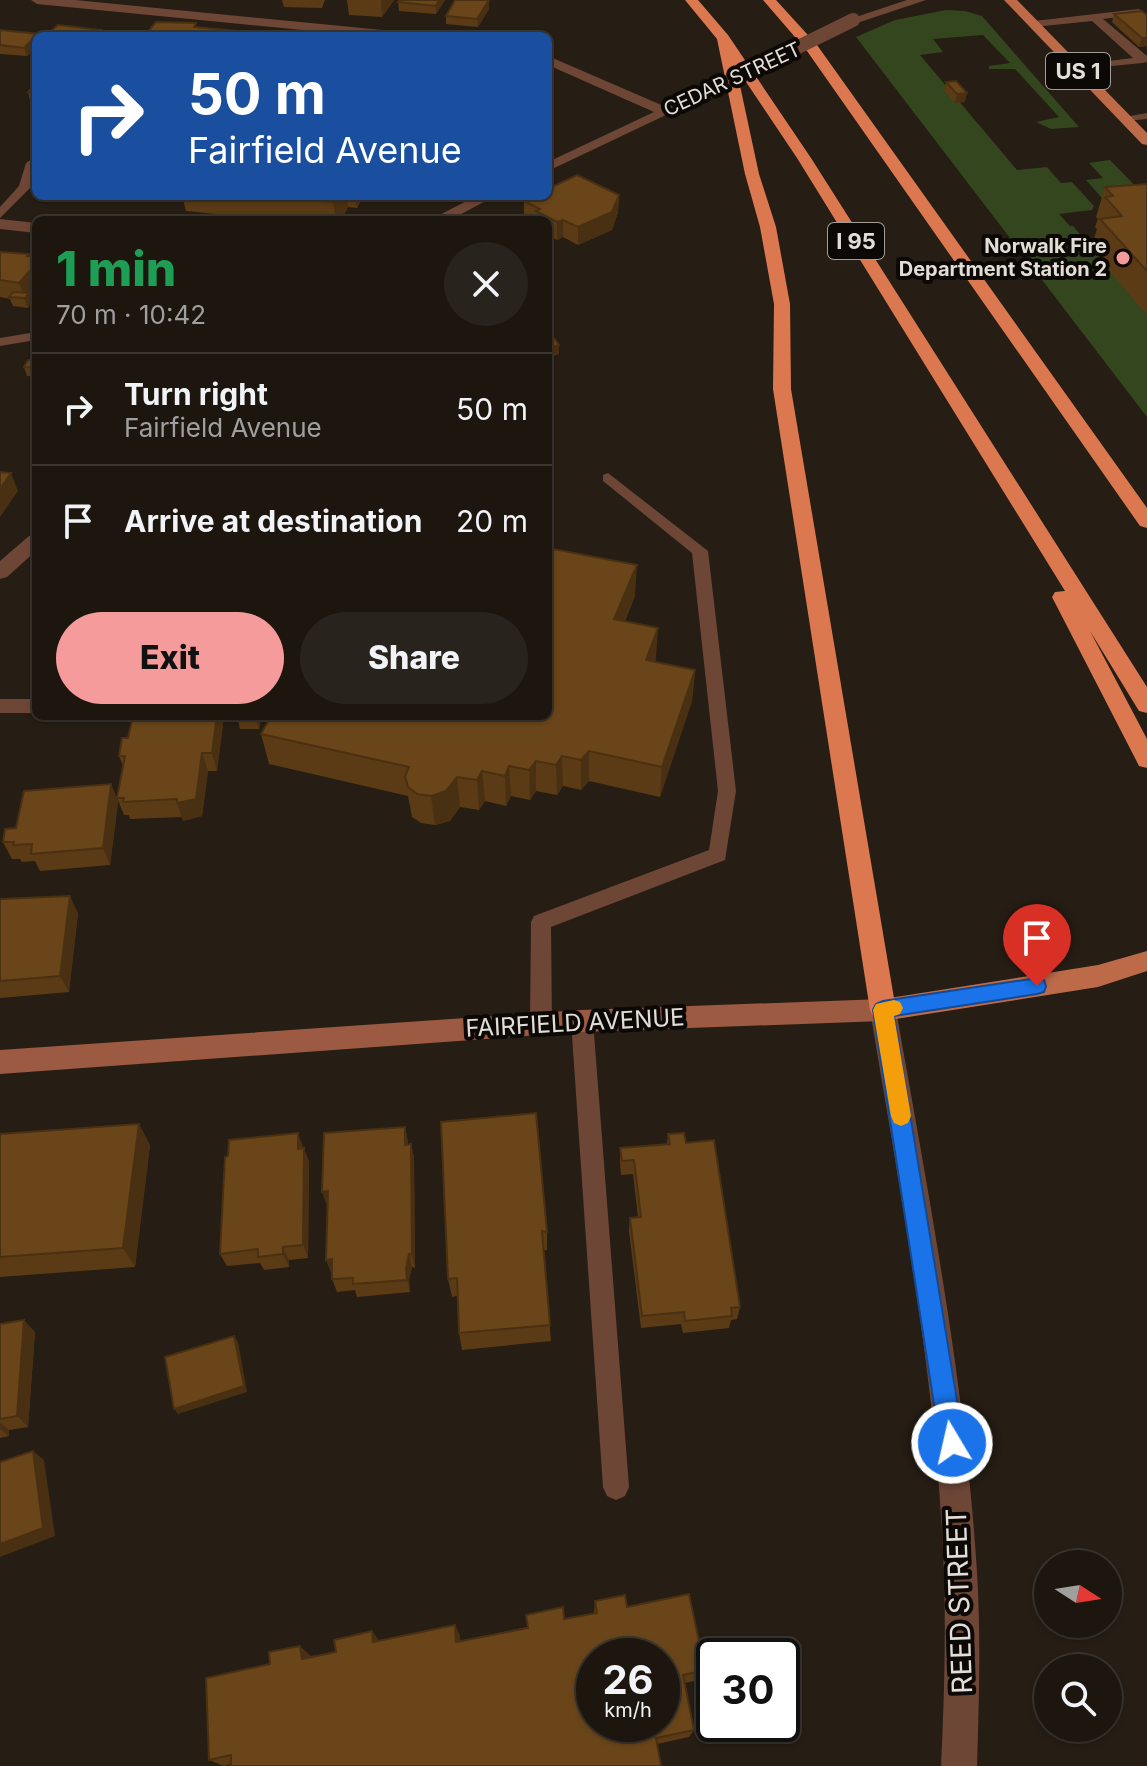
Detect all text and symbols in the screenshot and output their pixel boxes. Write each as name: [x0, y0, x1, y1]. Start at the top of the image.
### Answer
street label: CEDAR STREET: [660, 37, 804, 121]
road number: US 1: [1046, 53, 1110, 89]
text: 50 m: [188, 60, 326, 128]
icon: right: [56, 64, 160, 168]
text: Fairfield Avenue: [188, 128, 462, 172]
road number: I 95: [828, 223, 884, 259]
place label: Norwalk Fire Department Station 2: [899, 234, 1107, 281]
text: 1 min: [56, 239, 176, 298]
button: close: [444, 242, 528, 326]
marker: Norwalk Fire Department Station 2: [1114, 249, 1132, 267]
text: 70 m · 10:42: [56, 299, 206, 330]
text: Turn right: [124, 376, 268, 412]
icon: right: [56, 387, 100, 431]
text: 50 m: [456, 391, 528, 427]
text: Fairfield Avenue: [124, 412, 322, 443]
icon: arrive: [56, 499, 100, 543]
text: Arrive at destination: [124, 503, 422, 539]
text: 20 m: [456, 503, 528, 539]
button: Exit: [56, 612, 284, 704]
button: Share: [300, 612, 528, 704]
pin: [1003, 904, 1071, 986]
icon: arrive: [1015, 916, 1059, 960]
street label: FAIRFIELD AVENUE: [465, 1002, 685, 1043]
position arrow: [910, 1401, 994, 1485]
street label: REED STREET: [939, 1508, 979, 1694]
north arrow: [1034, 1550, 1122, 1638]
map controls: [1034, 1550, 1122, 1742]
speed limit sign: 30: [696, 1638, 800, 1742]
button: search: [1034, 1654, 1122, 1742]
text: 26: [602, 1655, 654, 1704]
text: km/h: [604, 1698, 652, 1722]

